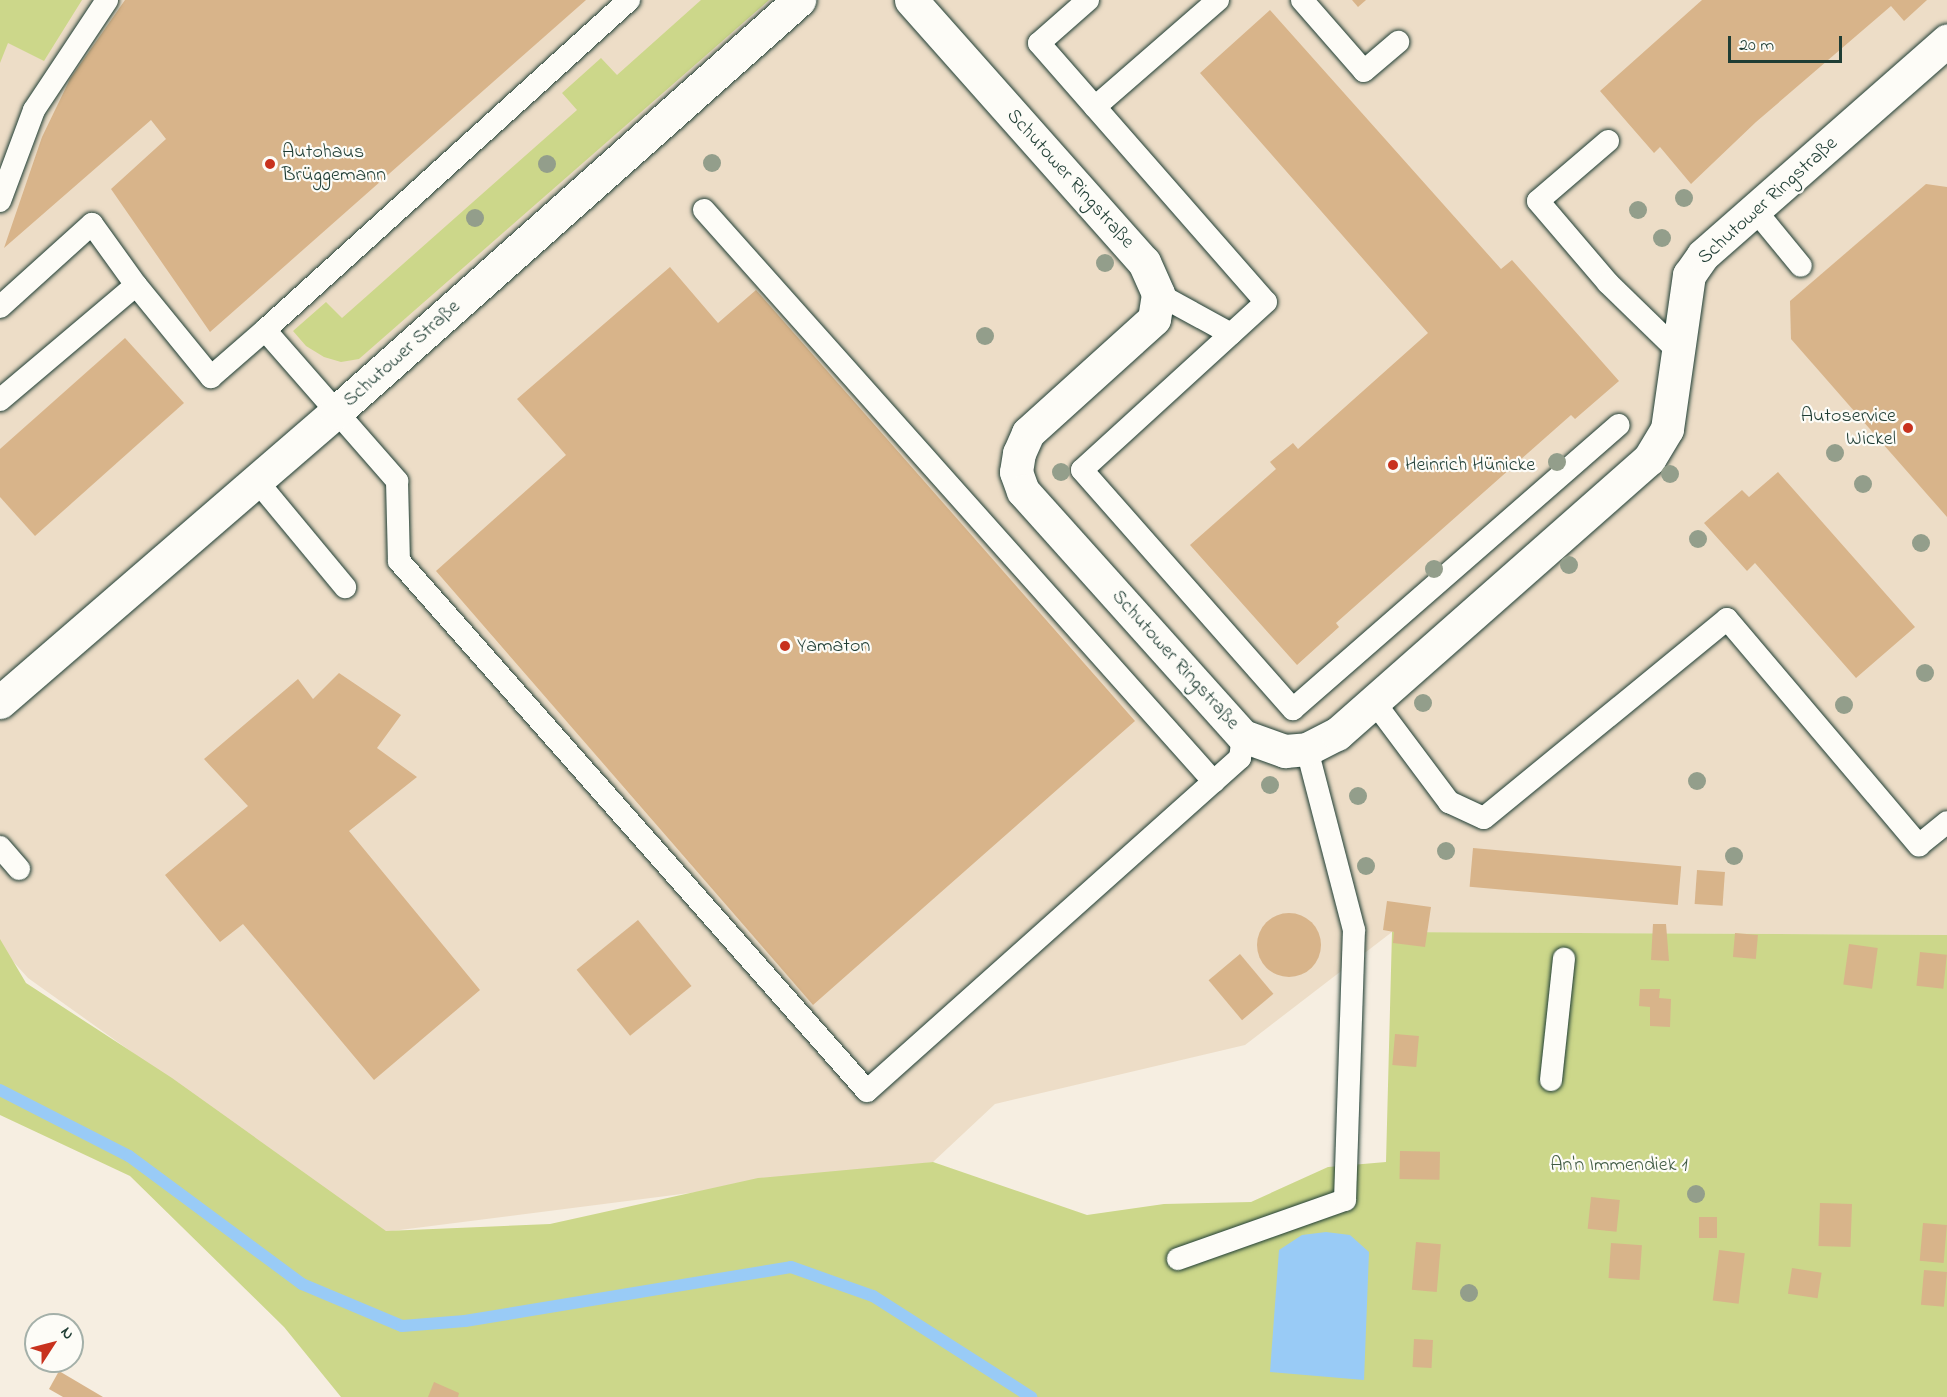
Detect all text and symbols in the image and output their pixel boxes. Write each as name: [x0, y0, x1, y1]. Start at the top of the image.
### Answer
scale bar: [1731, 24, 1845, 62]
text: 20 m: [1739, 33, 1774, 59]
street label: Schutower Ringstraße: [1001, 104, 1139, 254]
street label: Schutower Ringstraße: [1693, 132, 1843, 270]
place label: Autohaus Brüggemann: [282, 140, 386, 187]
marker: Autohaus Brüggemann: [263, 157, 277, 171]
street label: Schutower Straße: [339, 295, 465, 413]
place label: Autoservice Wickel: [1801, 404, 1896, 451]
marker: Autoservice Wickel: [1901, 421, 1915, 435]
place label: Heinrich Hünicke: [1405, 453, 1535, 477]
marker: Heinrich Hünicke: [1386, 458, 1400, 472]
street label: Schutower Ringstraße: [1106, 585, 1244, 735]
place label: Yamaton: [797, 634, 870, 658]
marker: Yamaton: [778, 639, 792, 653]
park label: An'n Immendiek 1: [1550, 1153, 1688, 1177]
north arrow: [24, 1313, 84, 1373]
text: N: [54, 1322, 80, 1345]

